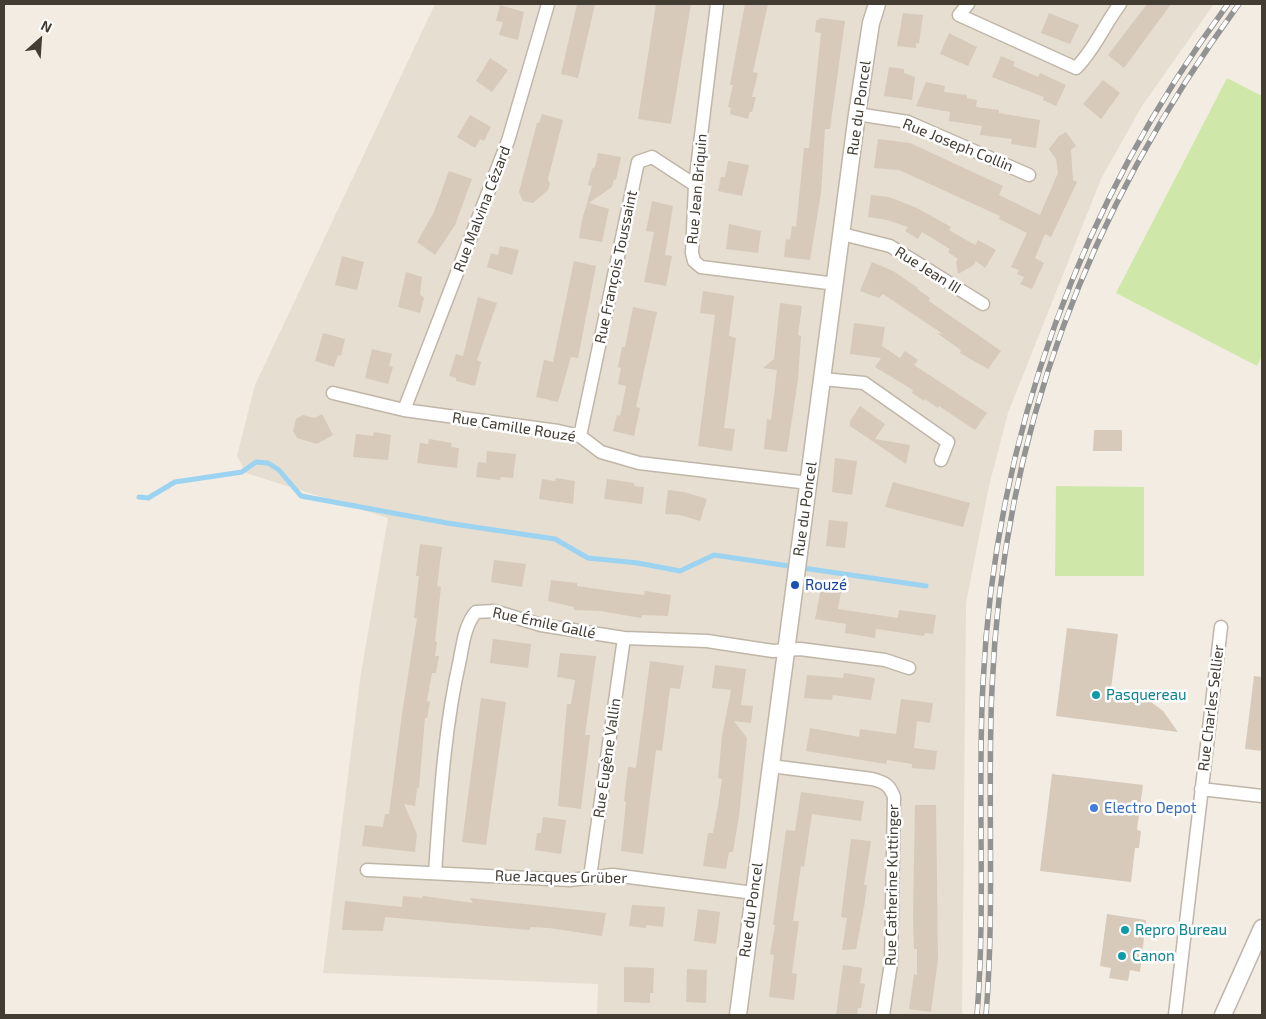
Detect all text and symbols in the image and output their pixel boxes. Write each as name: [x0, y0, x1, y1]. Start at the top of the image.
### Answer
north arrow: [15, 15, 65, 65]
text: N: [39, 16, 55, 36]
street label: Rue du Poncel: [843, 59, 875, 157]
street label: Rue Joseph Collin: [900, 115, 1016, 175]
street label: Rue Jean Briquin: [683, 133, 711, 245]
street label: Rue Malvina Cézard: [450, 143, 514, 275]
street label: Rue François Toussaint: [591, 189, 641, 345]
street label: Rue Jean III: [892, 243, 964, 297]
street label: Rue Camille Rouzé: [451, 408, 577, 446]
street label: Rue du Poncel: [789, 460, 821, 558]
place label: Rouzé: [805, 576, 847, 594]
marker: Rouzé: [789, 579, 801, 591]
street label: Rue Émile Gallé: [491, 603, 597, 643]
street label: Rue Charles Sellier: [1194, 644, 1228, 772]
place label: Pasquereau: [1106, 686, 1186, 704]
marker: Pasquereau: [1090, 689, 1102, 701]
street label: Rue Eugène Vallin: [590, 697, 624, 819]
place label: Electro Depot: [1104, 799, 1197, 817]
marker: Electro Depot: [1088, 802, 1100, 814]
street label: Rue Catherine Kuttinger: [882, 804, 902, 966]
street label: Rue du Poncel: [735, 861, 767, 959]
street label: Rue Jacques Grüber: [495, 867, 627, 887]
place label: Repro Bureau: [1135, 921, 1227, 939]
marker: Repro Bureau: [1119, 924, 1131, 936]
place label: Canon: [1132, 947, 1175, 965]
marker: Canon: [1116, 950, 1128, 962]

